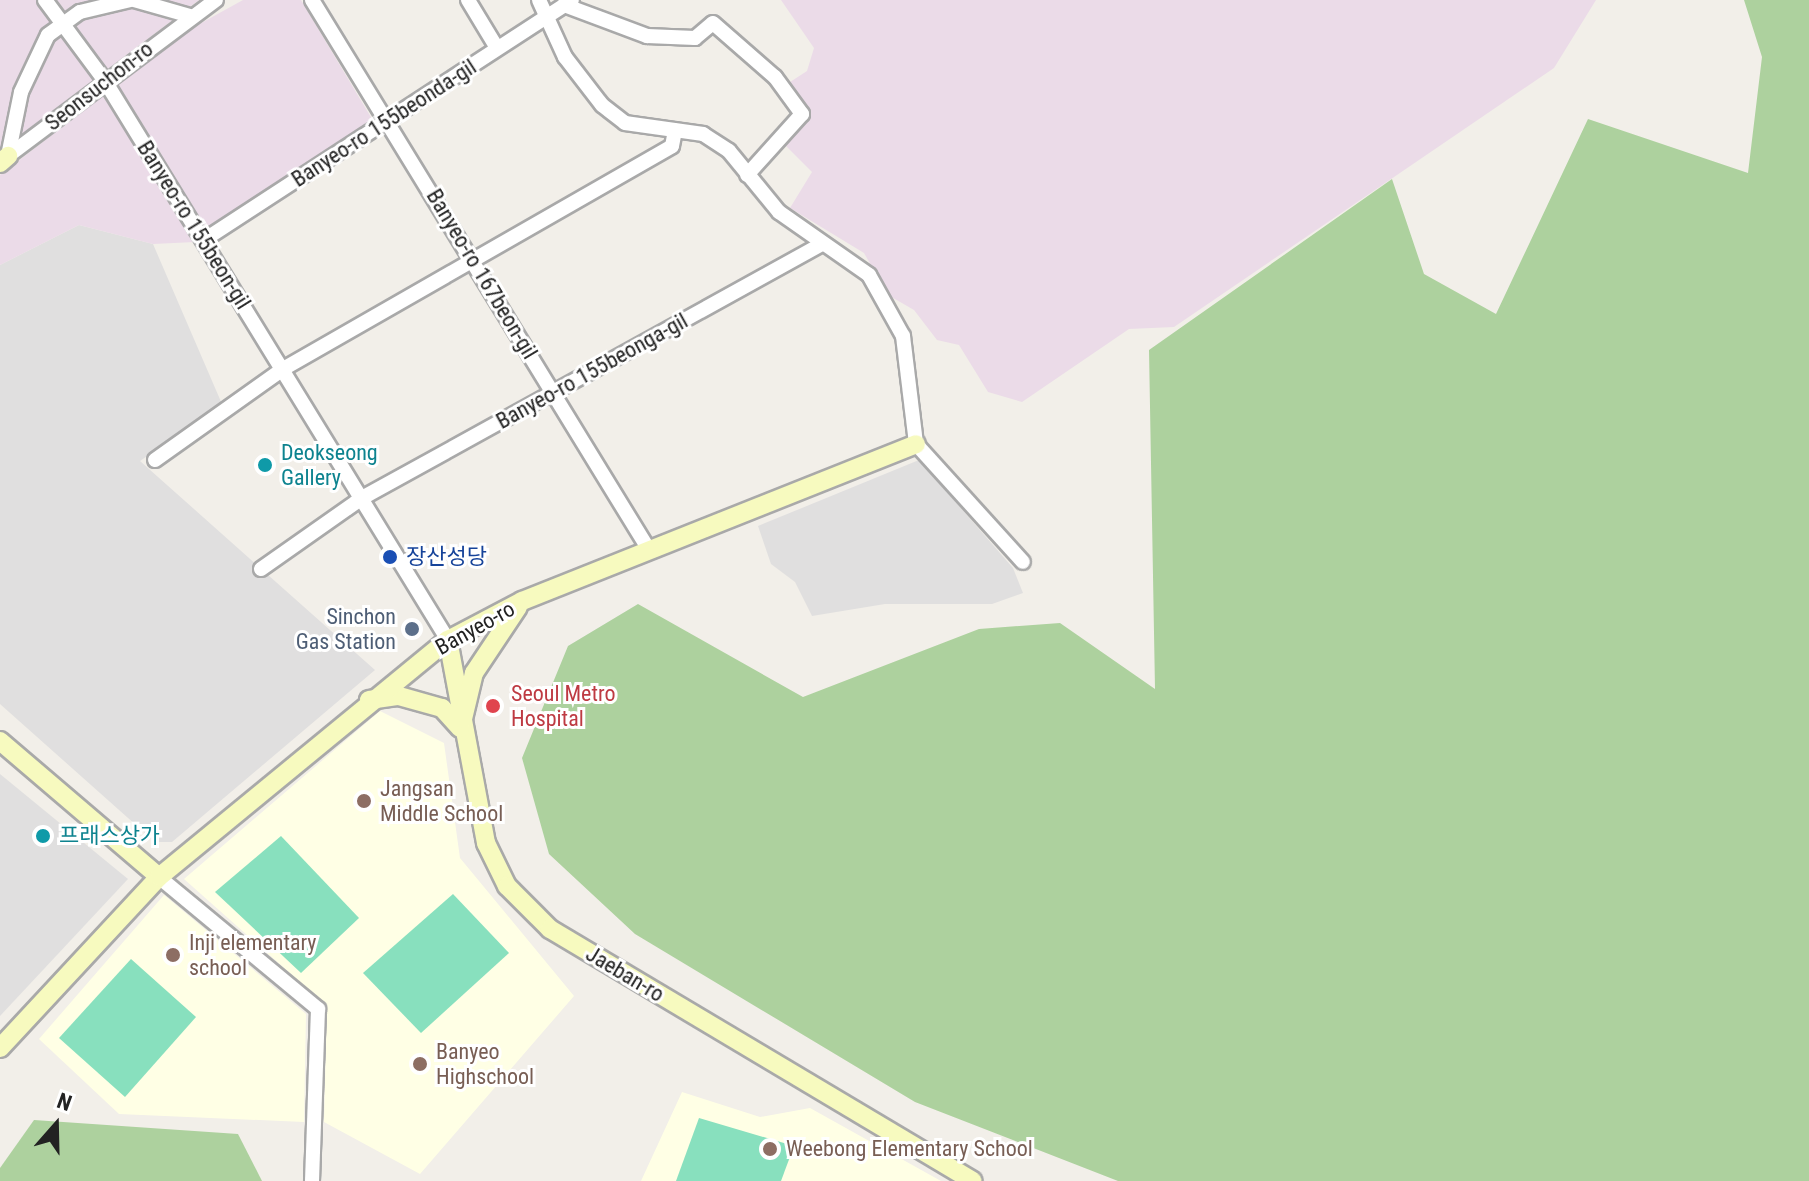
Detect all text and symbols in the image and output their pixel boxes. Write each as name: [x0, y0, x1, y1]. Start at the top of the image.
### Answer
street label: Seonsuchon-ro: [40, 36, 158, 136]
street label: Banyeo-ro 155beonda-gil: [287, 53, 481, 193]
street label: Banyeo-ro 155beon-gil: [132, 136, 256, 314]
street label: Banyeo-ro 167beon-gil: [421, 184, 543, 364]
street label: Banyeo-ro 155beonga-gil: [492, 307, 692, 435]
place label: Deokseong Gallery: [281, 439, 378, 490]
marker: Deokseong Gallery: [256, 456, 274, 474]
place label: 장산성당: [406, 544, 487, 570]
marker: 장산성당: [381, 548, 399, 566]
street label: Banyeo-ro: [431, 595, 519, 661]
place label: Sinchon Gas Station: [296, 603, 396, 654]
marker: Sinchon Gas Station: [403, 620, 421, 638]
place label: Seoul Metro Hospital: [511, 680, 615, 732]
marker: Seoul Metro Hospital: [482, 695, 504, 717]
place label: Jangsan Middle School: [380, 775, 503, 826]
marker: Jangsan Middle School: [355, 792, 373, 810]
place label: 프래스상가: [59, 823, 160, 849]
marker: 프래스상가: [34, 827, 52, 845]
place label: Inji elementary school: [189, 929, 316, 980]
street label: Jaeban-ro: [581, 940, 669, 1008]
marker: Inji elementary school: [164, 946, 182, 964]
place label: Banyeo Highschool: [436, 1038, 534, 1090]
marker: Banyeo Highschool: [411, 1055, 429, 1073]
north arrow: [16, 1085, 96, 1165]
text: N: [54, 1088, 75, 1116]
place label: Weebong Elementary School: [786, 1136, 1033, 1162]
marker: Weebong Elementary School: [761, 1140, 779, 1158]

